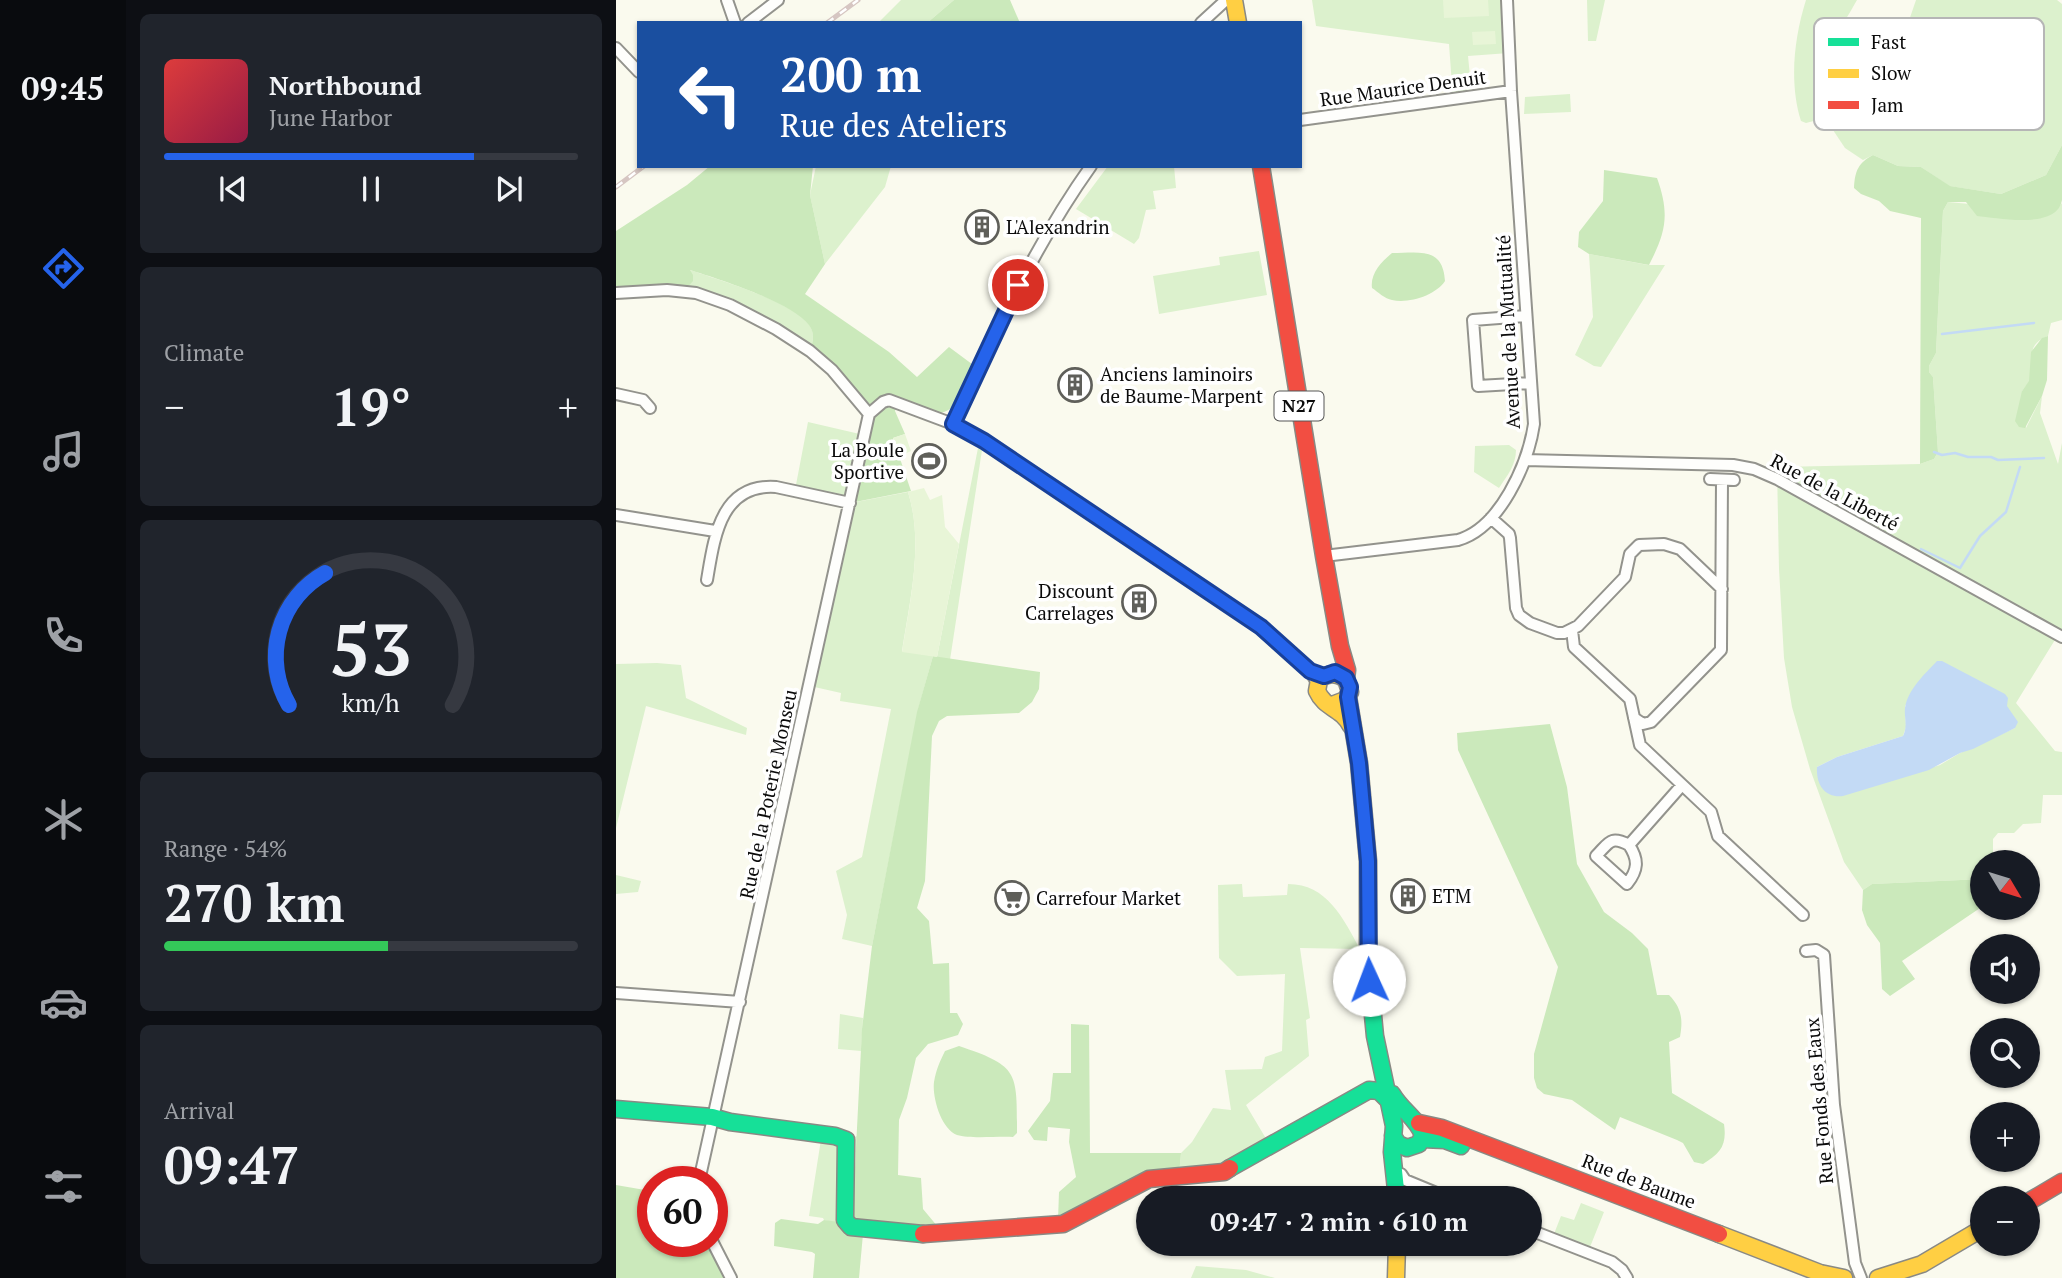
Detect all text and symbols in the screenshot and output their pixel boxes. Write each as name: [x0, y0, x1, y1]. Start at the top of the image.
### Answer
legend: [1814, 18, 2044, 130]
text: Fast: [1871, 29, 1906, 54]
text: 200 m: [780, 41, 922, 106]
icon: left: [665, 49, 756, 140]
text: Slow: [1871, 60, 1912, 85]
street label: Rue Maurice Denuit: [1318, 63, 1488, 112]
text: 09:45: [21, 67, 105, 109]
text: Northbound: [269, 68, 422, 102]
text: Jam: [1871, 92, 1904, 117]
text: June Harbor: [269, 102, 392, 133]
text: Rue des Ateliers: [780, 104, 1007, 146]
icon: previous: [214, 170, 252, 208]
icon: pause: [352, 170, 390, 208]
icon: next: [490, 170, 528, 208]
building icon: L'Alexandrin: [963, 208, 1001, 246]
place label: L'Alexandrin: [1006, 214, 1110, 239]
street label: Avenue de la Mutualité: [1490, 234, 1525, 430]
icon: directions: [39, 244, 88, 293]
pin: [988, 255, 1048, 315]
icon: arrive: [999, 266, 1037, 304]
text: Climate: [164, 337, 244, 368]
place label: Anciens laminoirs de Baume-Marpent: [1100, 361, 1263, 408]
building icon: Anciens laminoirs de Baume-Marpent: [1056, 366, 1094, 404]
text: 19°: [331, 372, 411, 441]
text: −: [164, 382, 184, 432]
text: +: [558, 382, 578, 432]
road number: N27: [1274, 392, 1324, 420]
icon: music: [39, 427, 88, 476]
place label: La Boule Sportive: [831, 437, 904, 484]
sports icon: La Boule Sportive: [910, 442, 948, 480]
street label: Rue de la Liberté: [1767, 447, 1904, 536]
place label: Discount Carrelages: [1025, 578, 1114, 625]
building icon: Discount Carrelages: [1120, 583, 1158, 621]
text: 53: [330, 599, 412, 696]
icon: phone: [39, 611, 88, 660]
text: km/h: [342, 686, 400, 719]
street label: Rue de la Poterie Monseu: [733, 687, 802, 901]
icon: climate: [39, 795, 88, 844]
text: Range · 54%: [164, 833, 287, 864]
north arrow: [1970, 850, 2040, 920]
map controls: [1970, 850, 2040, 1256]
text: 270 km: [164, 868, 345, 937]
building icon: ETM: [1389, 877, 1427, 915]
supermarket icon: Carrefour Market: [993, 879, 1031, 917]
place label: ETM: [1432, 883, 1471, 908]
place label: Carrefour Market: [1036, 885, 1181, 910]
button: sound: [1970, 934, 2040, 1004]
position arrow: [1332, 943, 1406, 1017]
icon: car: [39, 978, 88, 1027]
street label: Rue Fonds des Eaux: [1799, 1017, 1838, 1185]
button: search: [1970, 1018, 2040, 1088]
text: Arrival: [164, 1095, 235, 1126]
button: +: [1970, 1102, 2040, 1172]
text: 09:47: [164, 1130, 299, 1199]
street label: Rue de Baume: [1579, 1147, 1700, 1214]
icon: filters: [39, 1162, 88, 1211]
speed limit sign: 60: [637, 1166, 728, 1257]
button: −: [1970, 1186, 2040, 1256]
text: 09:47 · 2 min · 610 m: [1210, 1204, 1468, 1238]

